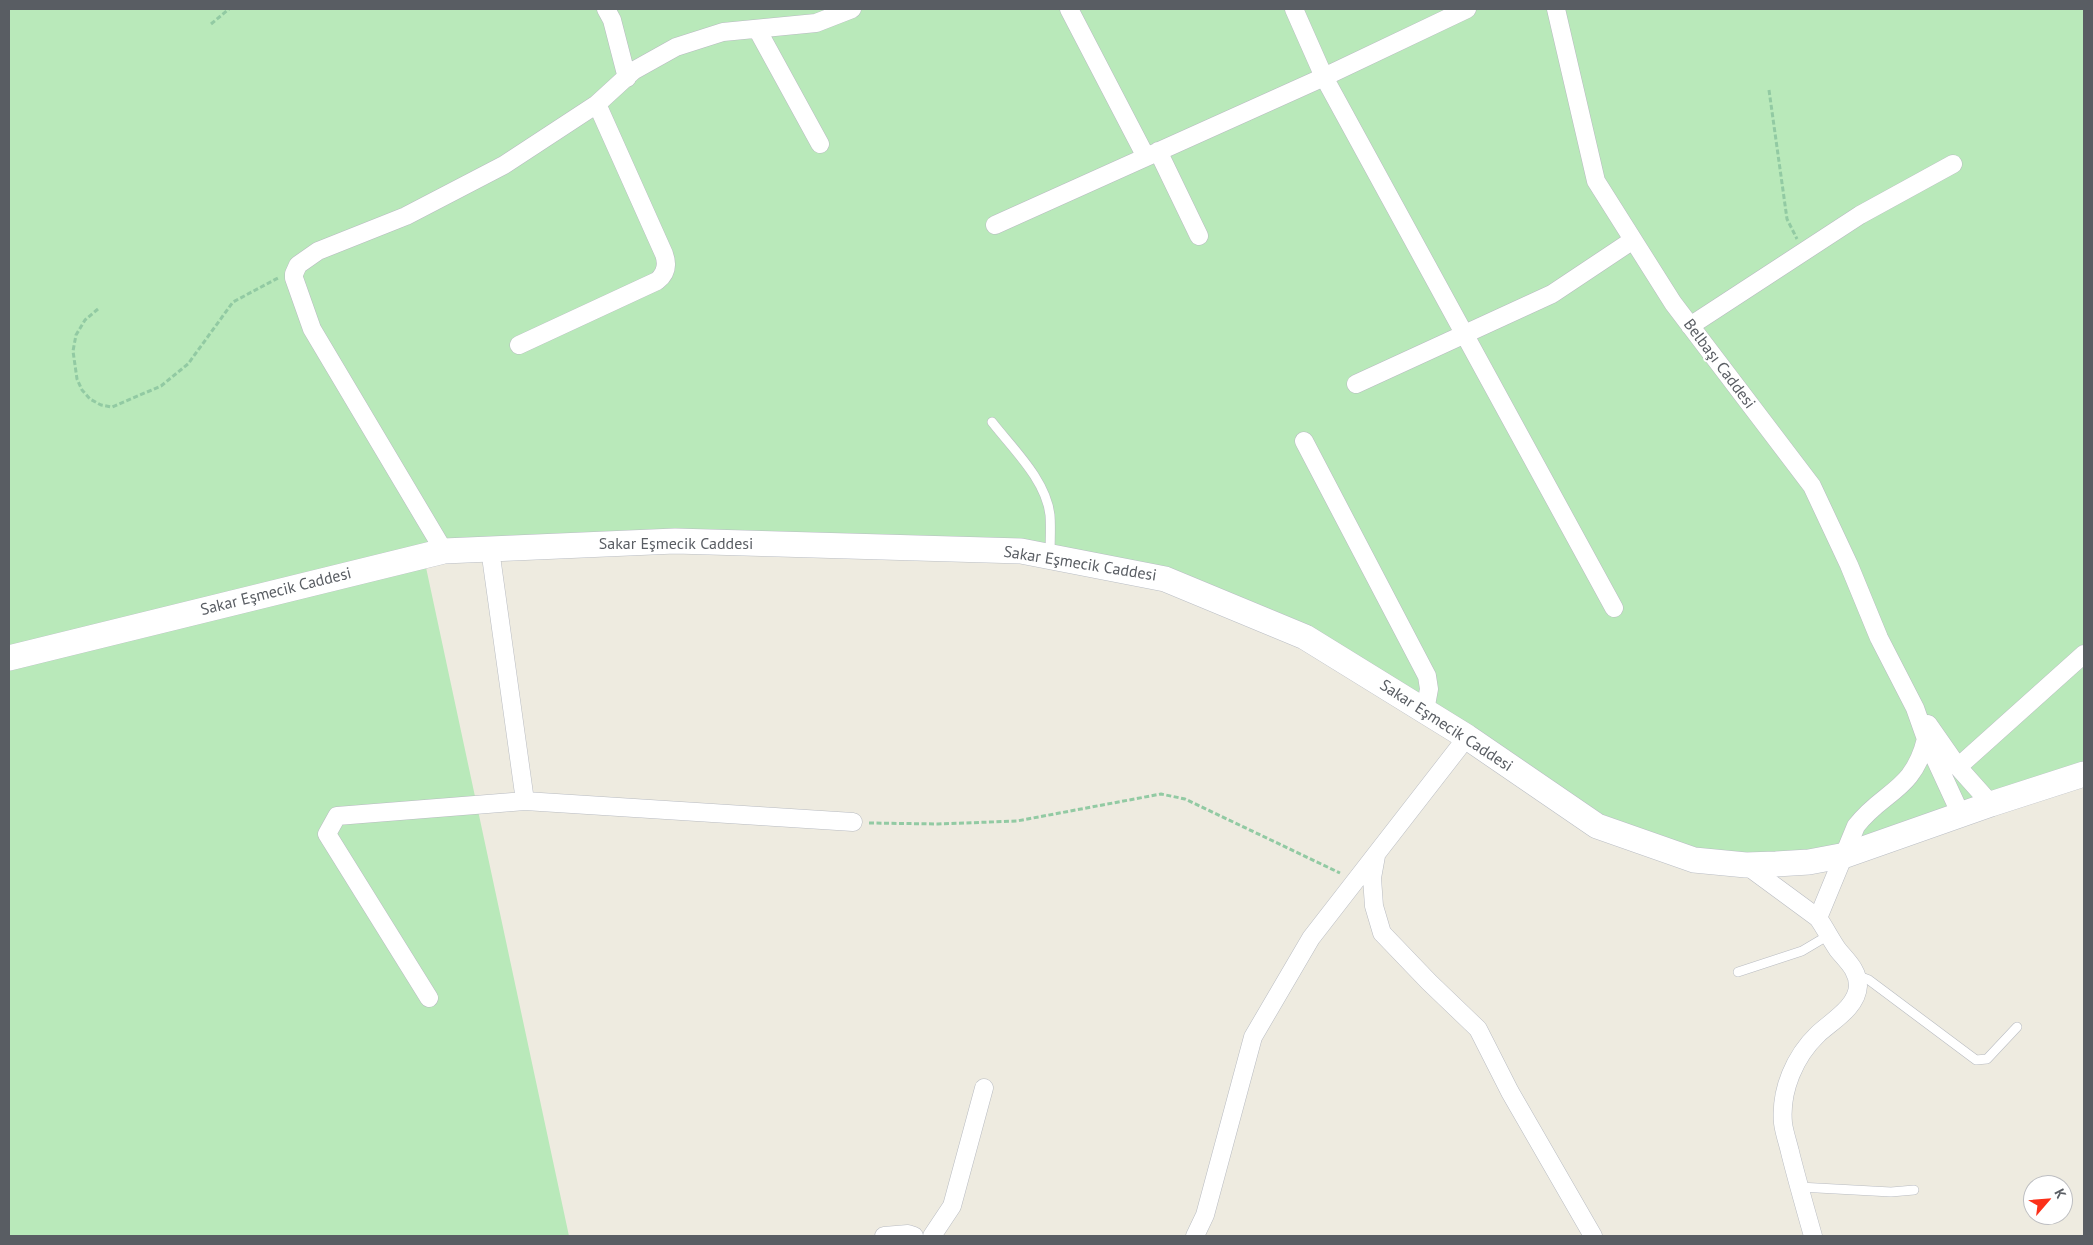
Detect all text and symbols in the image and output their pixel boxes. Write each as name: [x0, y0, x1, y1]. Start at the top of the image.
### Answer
street label: Belbaşı Caddesi: [1679, 315, 1759, 413]
street label: Sakar Eşmecik Caddesi: [599, 534, 753, 554]
street label: Sakar Eşmecik Caddesi: [1002, 542, 1158, 586]
street label: Sakar Eşmecik Caddesi: [199, 564, 353, 620]
street label: Sakar Eşmecik Caddesi: [1376, 676, 1516, 776]
north arrow: [2023, 1175, 2073, 1225]
text: K: [2050, 1186, 2070, 1202]

